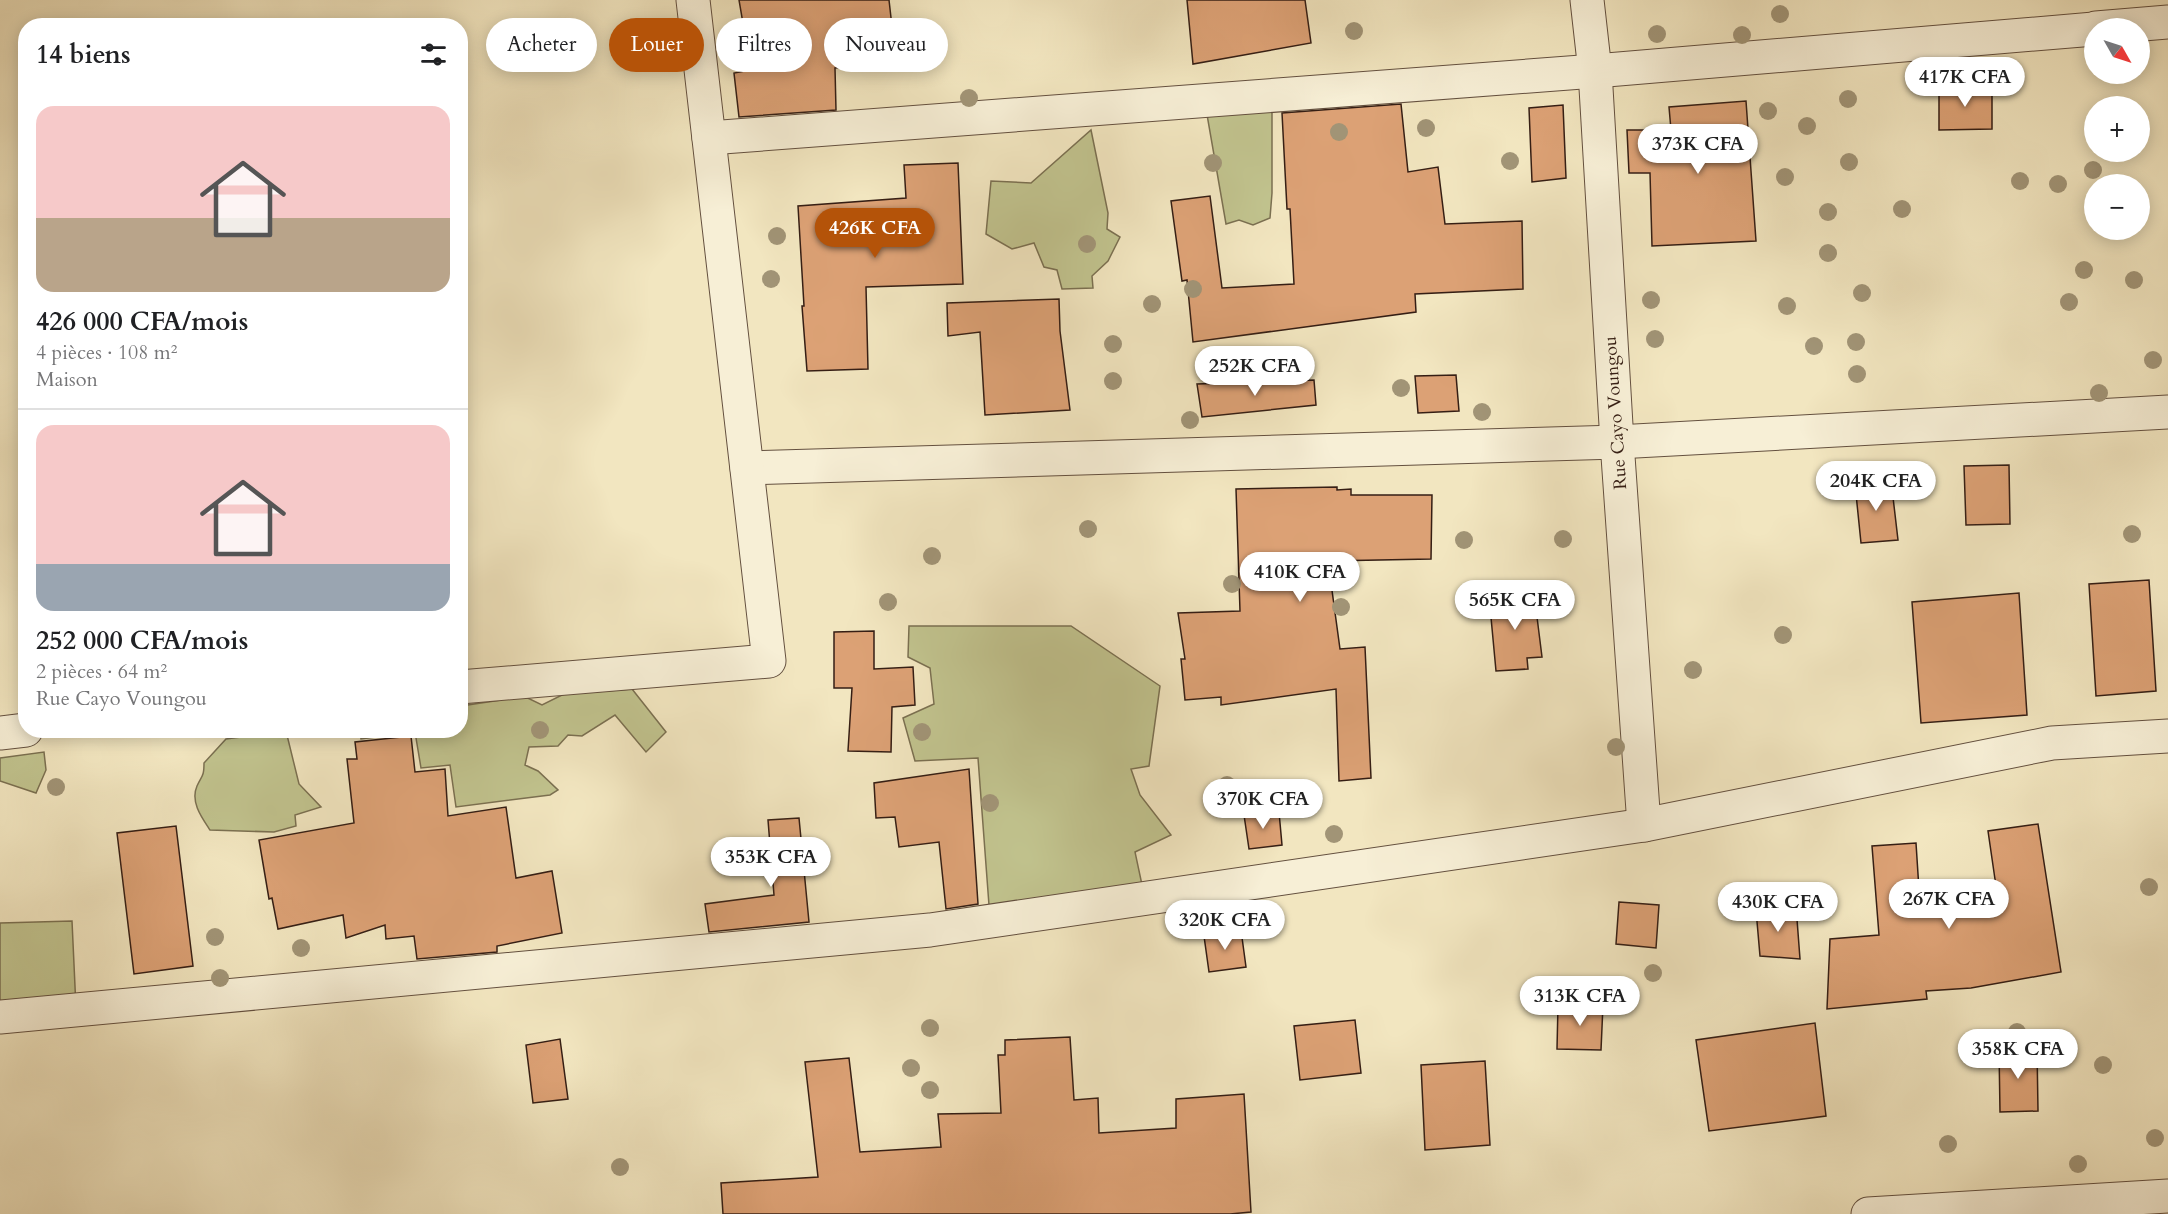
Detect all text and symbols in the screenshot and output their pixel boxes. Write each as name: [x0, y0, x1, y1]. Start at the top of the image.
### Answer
chip: Acheter: [486, 18, 597, 72]
chip: Louer: [609, 18, 704, 72]
chip: Filtres: [716, 18, 812, 72]
chip: Nouveau: [824, 18, 948, 72]
north arrow: [2084, 18, 2150, 84]
map controls: [2084, 18, 2150, 240]
text: 14 biens: [36, 37, 131, 72]
icon: filters: [417, 38, 450, 71]
pin: 417K CFA: [1903, 57, 2027, 108]
text: 417K CFA: [1919, 63, 2011, 90]
button: +: [2084, 96, 2150, 162]
pin: 373K CFA: [1636, 124, 1760, 175]
text: 373K CFA: [1652, 130, 1744, 157]
icon: home: [189, 145, 297, 253]
button: −: [2084, 174, 2150, 240]
pin: 426K CFA: [813, 208, 937, 259]
text: 426K CFA: [829, 214, 921, 241]
text: 426 000 CFA/mois: [36, 304, 248, 339]
street label: Rue Cayo Voungou: [1598, 335, 1633, 491]
text: 4 pièces · 108 m²: [36, 339, 177, 366]
pin: 252K CFA: [1193, 346, 1317, 397]
text: 252K CFA: [1209, 352, 1301, 379]
text: Maison: [36, 366, 98, 393]
pin: 204K CFA: [1814, 461, 1938, 512]
icon: home: [189, 464, 297, 572]
text: 204K CFA: [1830, 467, 1922, 494]
pin: 410K CFA: [1238, 552, 1362, 603]
text: 410K CFA: [1254, 558, 1346, 585]
pin: 565K CFA: [1453, 580, 1577, 631]
text: 565K CFA: [1469, 586, 1561, 613]
text: 252 000 CFA/mois: [36, 623, 248, 658]
text: 2 pièces · 64 m²: [36, 658, 167, 685]
text: Rue Cayo Voungou: [36, 685, 207, 712]
pin: 370K CFA: [1201, 779, 1325, 830]
text: 370K CFA: [1217, 785, 1309, 812]
pin: 353K CFA: [709, 837, 833, 888]
text: 353K CFA: [725, 843, 817, 870]
pin: 267K CFA: [1887, 879, 2011, 930]
pin: 430K CFA: [1716, 882, 1840, 933]
text: 267K CFA: [1903, 885, 1995, 912]
text: 430K CFA: [1732, 888, 1824, 915]
pin: 320K CFA: [1163, 900, 1287, 951]
text: 320K CFA: [1179, 906, 1271, 933]
pin: 313K CFA: [1518, 976, 1642, 1027]
text: 313K CFA: [1534, 982, 1626, 1009]
pin: 358K CFA: [1956, 1029, 2080, 1080]
text: 358K CFA: [1972, 1035, 2064, 1062]

